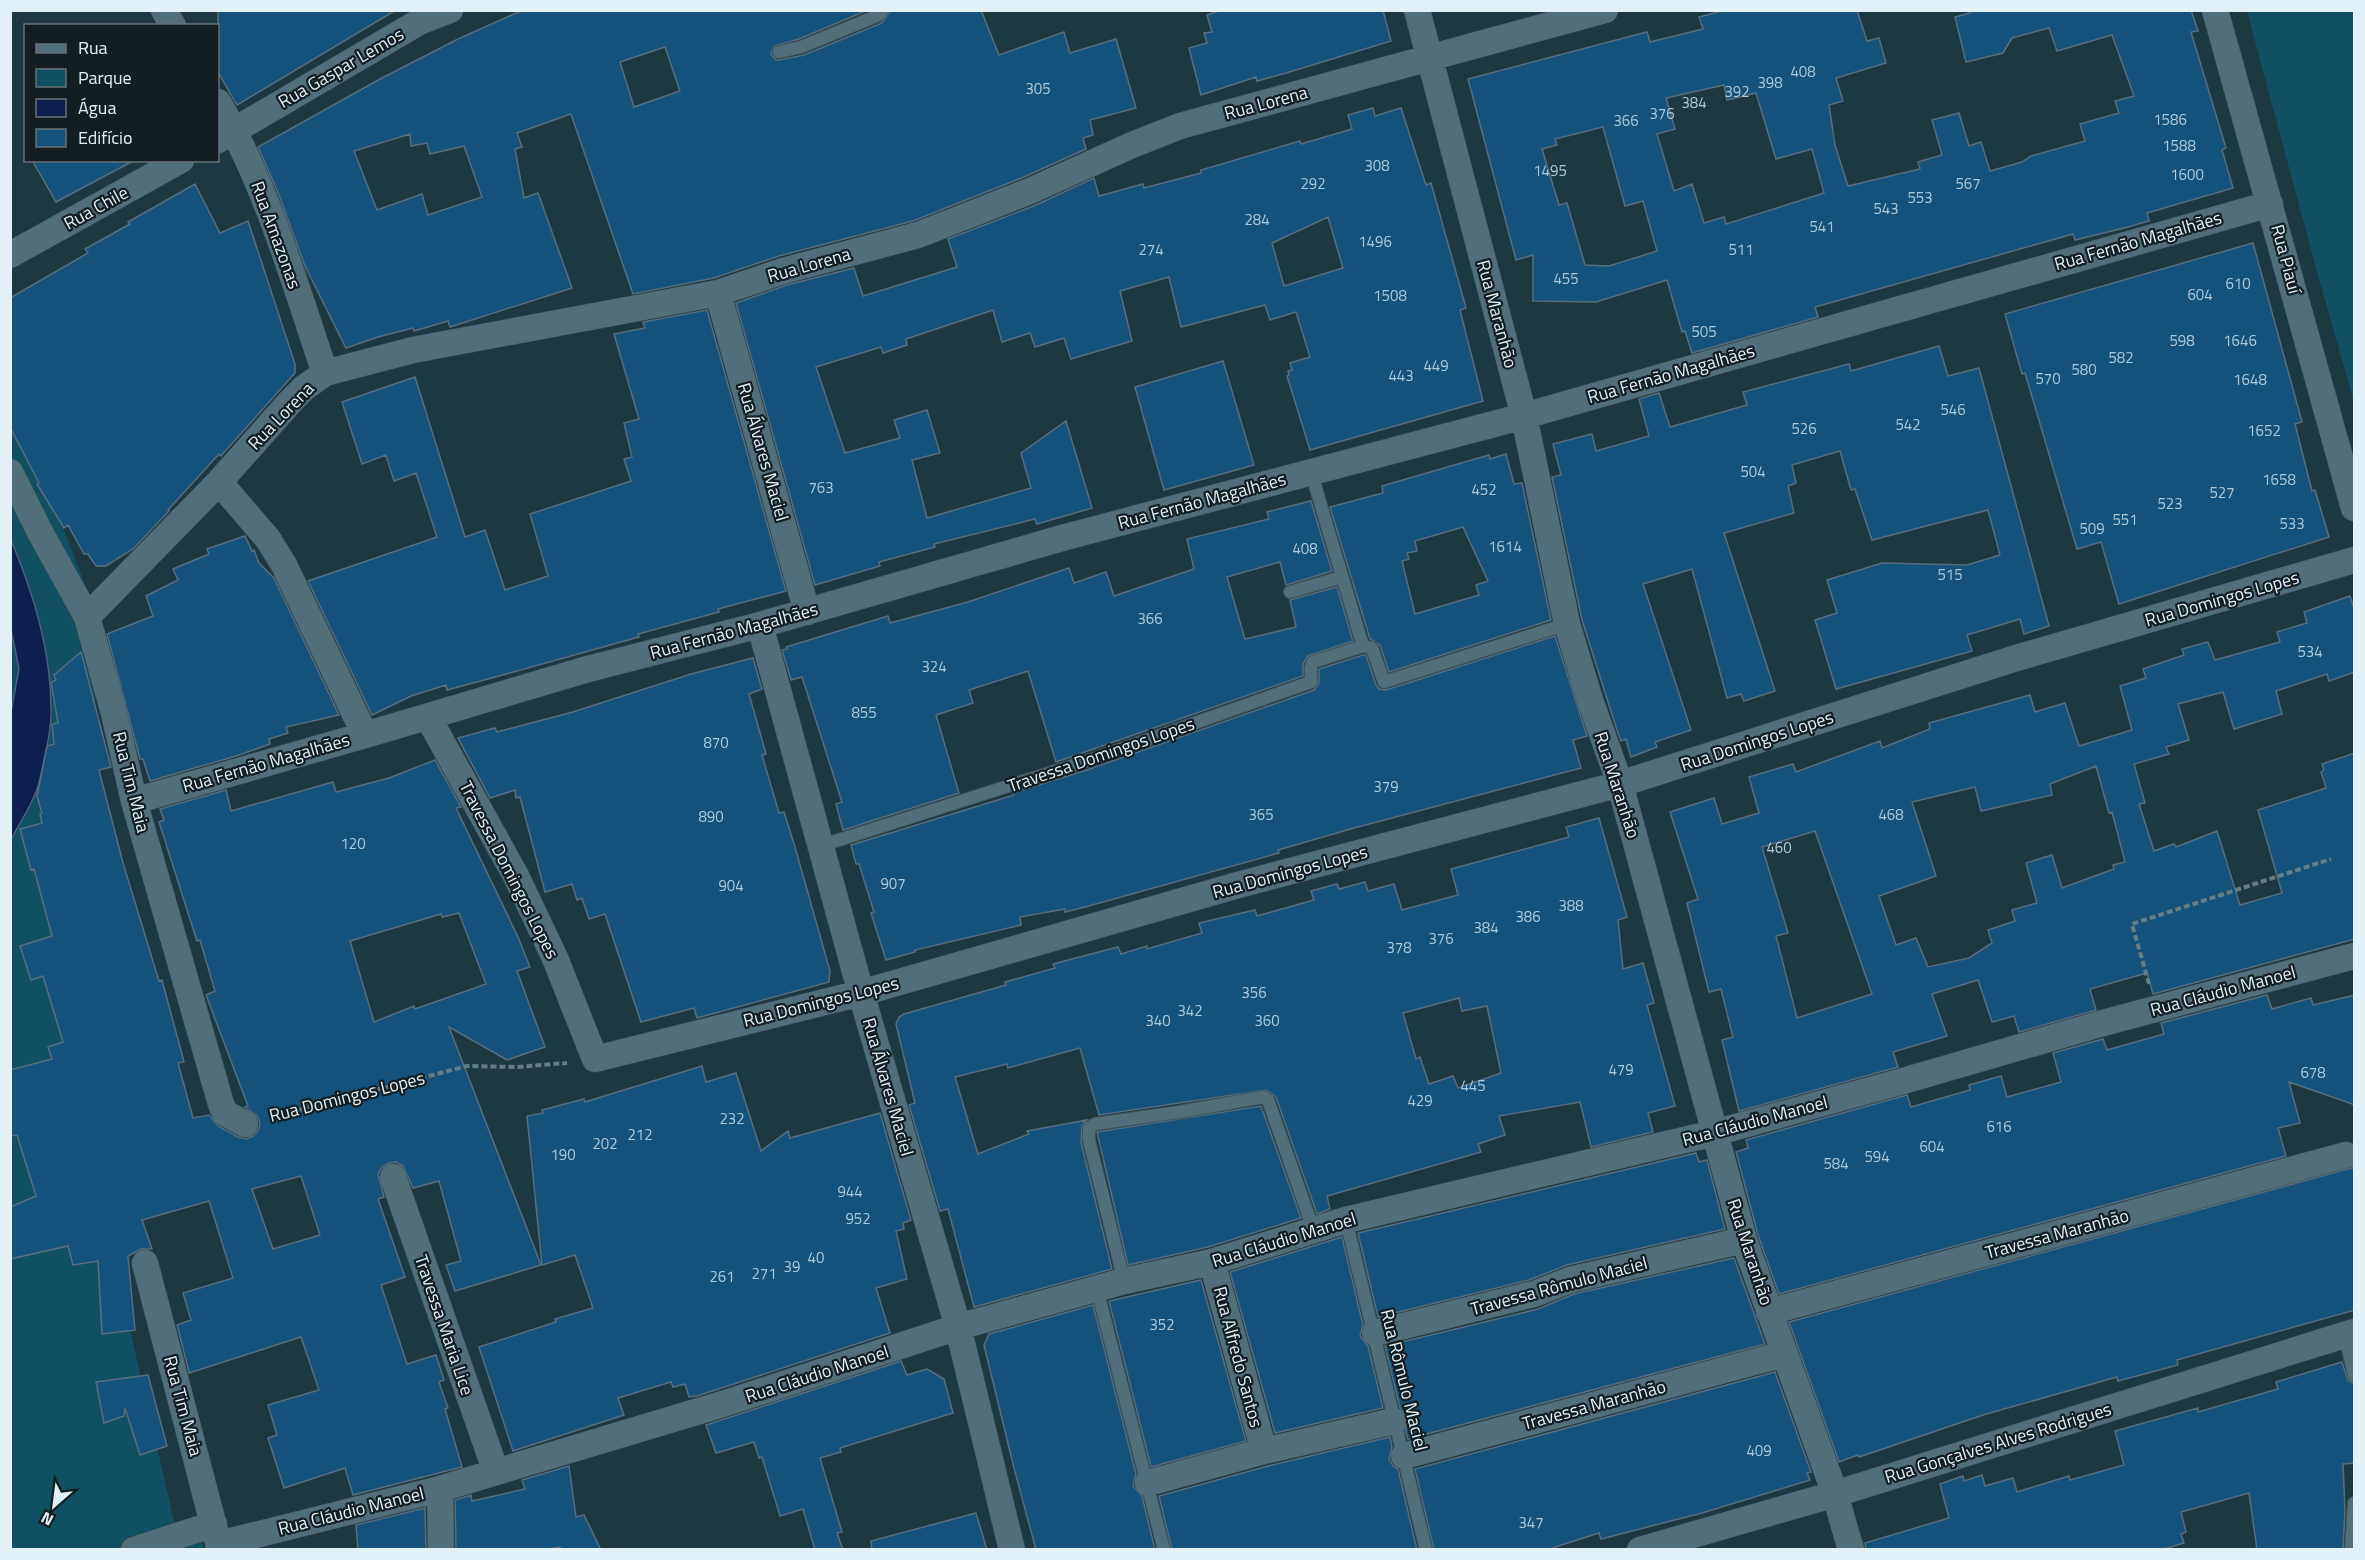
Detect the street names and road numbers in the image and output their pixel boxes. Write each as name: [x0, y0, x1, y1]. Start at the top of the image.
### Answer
street label: Rua Gaspar Lemos: [273, 21, 409, 115]
street label: Rua Lorena: [1221, 78, 1311, 127]
street label: Rua Amazonas: [244, 177, 308, 293]
street label: Rua Chile: [59, 179, 133, 236]
street label: Rua Fernão Magalhães: [2051, 204, 2225, 277]
street label: Rua Piauí: [2264, 221, 2309, 298]
street label: Rua Lorena: [764, 240, 854, 289]
street label: Rua Maranhão: [1470, 257, 1525, 371]
street label: Rua Fernão Magalhães: [1584, 337, 1758, 410]
street label: Rua Lorena: [241, 376, 320, 456]
street label: Rua Álvares Maciel: [731, 380, 796, 524]
street label: Rua Fernão Magalhães: [1115, 465, 1289, 536]
street label: Rua Domingos Lopes: [2142, 564, 2302, 633]
street label: Rua Fernão Magalhães: [647, 595, 821, 666]
street label: Rua Domingos Lopes: [1677, 703, 1837, 778]
street label: Travessa Domingos Lopes: [1004, 710, 1198, 799]
street label: Rua Fernão Magalhães: [179, 726, 353, 799]
street label: Rua Maranhão: [1588, 728, 1647, 842]
street label: Rua Tim Maia: [106, 729, 157, 835]
street label: Travessa Domingos Lopes: [453, 776, 566, 963]
street label: Rua Domingos Lopes: [1209, 838, 1370, 905]
street label: Rua Cláudio Manoel: [2147, 958, 2299, 1023]
street label: Rua Domingos Lopes: [740, 969, 901, 1034]
street label: Rua Álvares Maciel: [856, 1015, 921, 1159]
street label: Rua Domingos Lopes: [266, 1064, 427, 1129]
street label: Rua Cláudio Manoel: [1679, 1088, 1831, 1153]
street label: Rua Maranhão: [1721, 1195, 1780, 1309]
street label: Travessa Maranhão: [1982, 1201, 2132, 1266]
street label: Rua Cláudio Manoel: [1208, 1205, 1359, 1274]
street label: Travessa Rômulo Maciel: [1467, 1249, 1650, 1322]
street label: Travessa Maria Lice: [408, 1251, 481, 1399]
street label: Rua Alfredo Santos: [1207, 1283, 1270, 1430]
street label: Rua Rômulo Maciel: [1374, 1306, 1435, 1454]
street label: Rua Cláudio Manoel: [742, 1338, 892, 1409]
street label: Rua Tim Maia: [157, 1353, 210, 1459]
street label: Travessa Maranhão: [1519, 1372, 1669, 1437]
street label: Rua Gonçalves Alves Rodrigues: [1881, 1395, 2115, 1490]
street label: Rua Cláudio Manoel: [275, 1479, 427, 1542]

